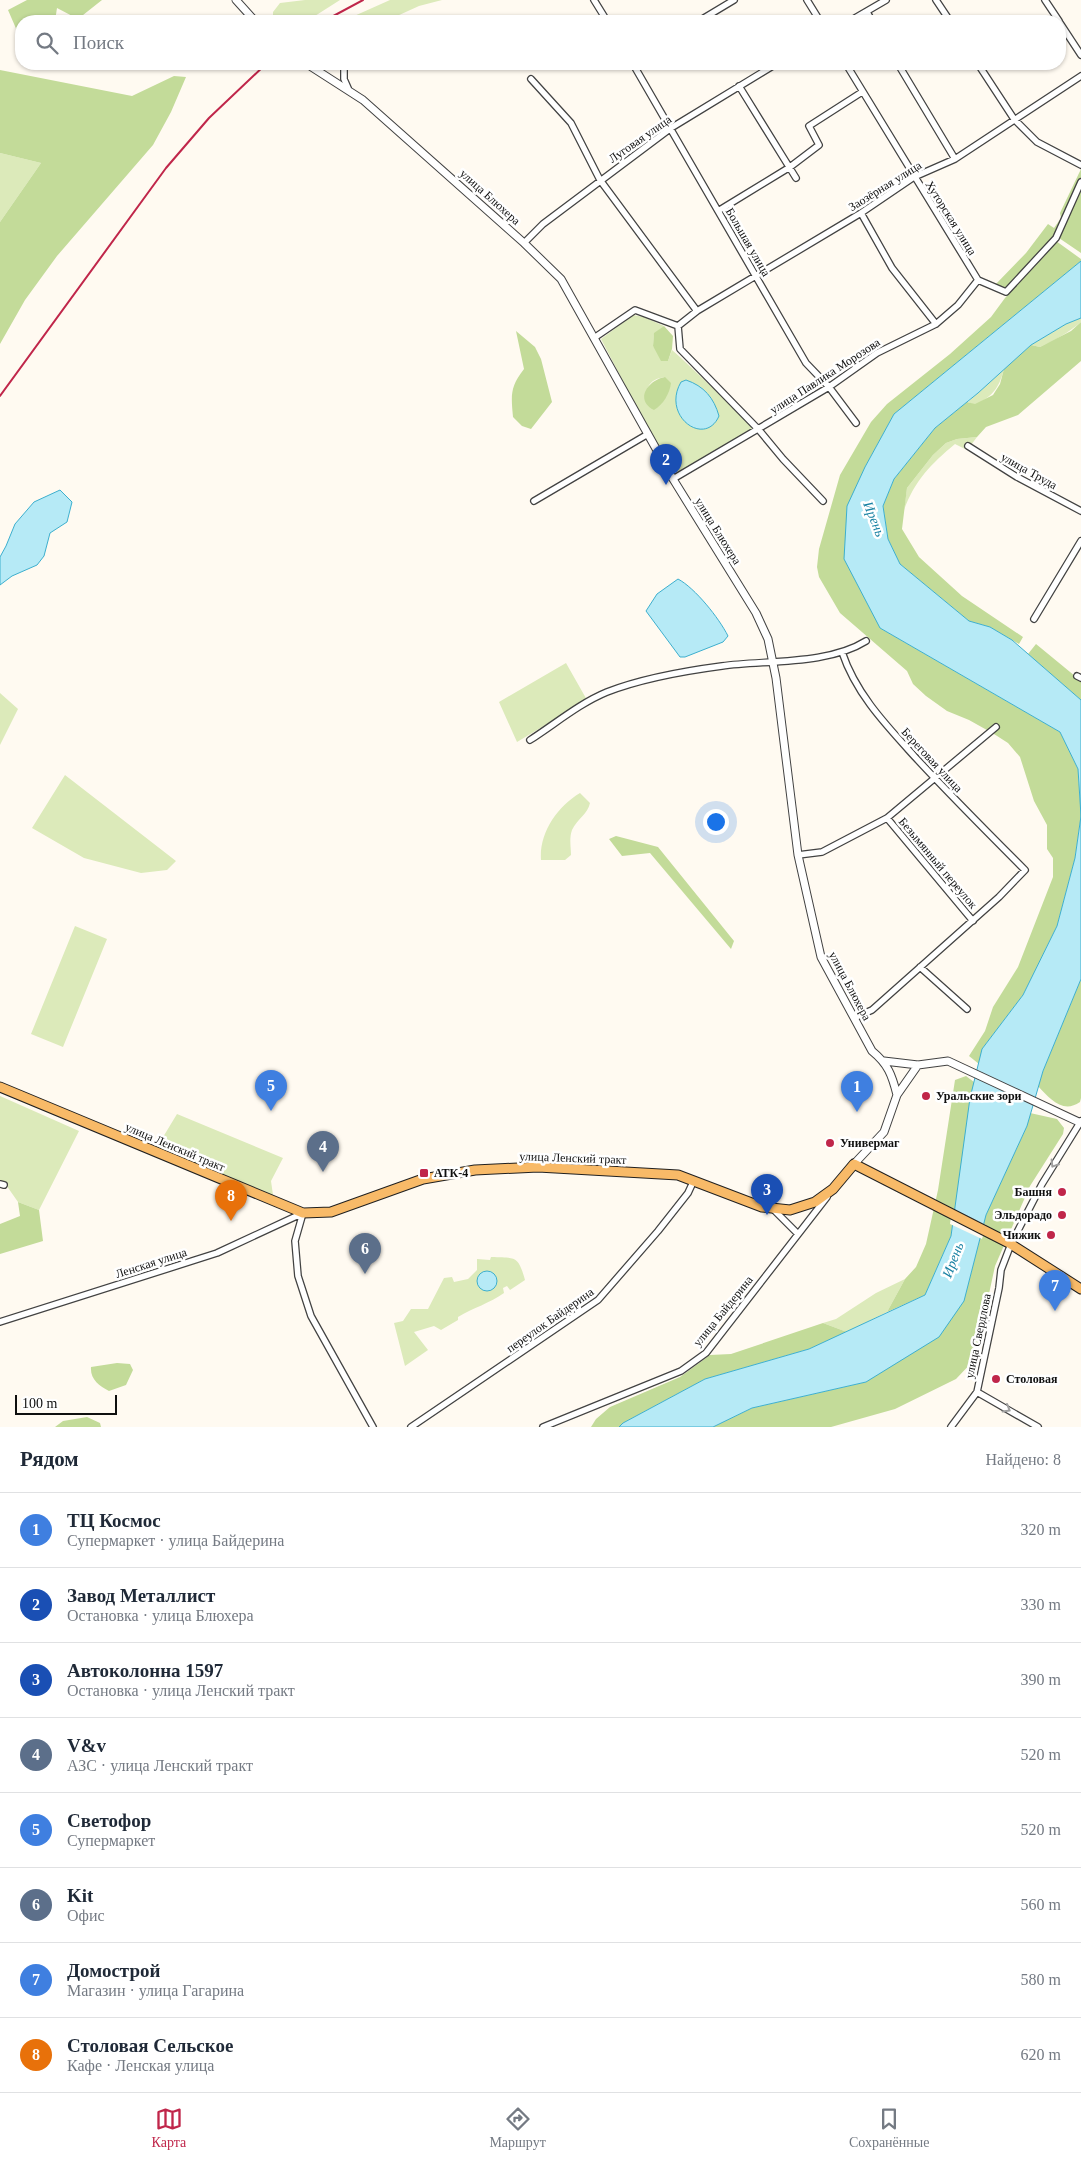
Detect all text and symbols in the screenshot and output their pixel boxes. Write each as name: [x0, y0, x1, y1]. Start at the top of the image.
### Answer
search box: [15, 15, 1066, 70]
icon: search: [33, 29, 61, 57]
text: Поиск: [73, 32, 124, 53]
street label: Луговая улица: [606, 112, 675, 166]
street label: Заозёрная улица: [846, 158, 925, 214]
street label: улица Блюхера: [457, 166, 523, 228]
street label: Хуторская улица: [923, 178, 980, 258]
street label: Большая улица: [723, 205, 774, 279]
street label: улица Павлика Морозова: [767, 335, 883, 417]
pin: 2: [650, 444, 682, 485]
street label: улица Труда: [998, 450, 1060, 492]
street label: улица Блюхера: [692, 495, 744, 568]
water label: Ирень: [860, 498, 888, 539]
street label: Береговая улица: [899, 725, 966, 796]
your location: [703, 809, 729, 835]
street label: Безымянный переулок: [896, 815, 980, 912]
street label: улица Блюхера: [826, 949, 874, 1024]
pin: 5: [255, 1070, 287, 1111]
pin: 1: [841, 1071, 873, 1112]
place label: Уральские зори: [936, 1089, 1022, 1103]
marker: Уральские зори: [920, 1090, 932, 1102]
street label: улица Ленский тракт: [123, 1120, 228, 1175]
pin: 4: [307, 1131, 339, 1172]
place label: Универмаг: [840, 1136, 900, 1150]
marker: Универмаг: [824, 1137, 836, 1149]
street label: улица Ленский тракт: [519, 1149, 627, 1167]
one-way arrow: [1051, 1158, 1061, 1167]
place label: АТК-4: [434, 1166, 468, 1180]
marker: АТК-4: [418, 1167, 430, 1179]
pin: 3: [751, 1174, 783, 1215]
pin: 8: [215, 1180, 247, 1221]
place label: Башня: [1015, 1185, 1052, 1199]
marker: Башня: [1056, 1186, 1068, 1198]
place label: Эльдорадо: [994, 1208, 1052, 1222]
marker: Эльдорадо: [1056, 1209, 1068, 1221]
place label: Чижик: [1003, 1228, 1041, 1242]
marker: Чижик: [1045, 1229, 1057, 1241]
pin: 6: [349, 1233, 381, 1274]
water label: Ирень: [939, 1240, 967, 1281]
street label: Ленская улица: [114, 1245, 189, 1281]
pin: 7: [1039, 1270, 1071, 1311]
street label: улица Байдерина: [690, 1272, 756, 1349]
street label: переулок Байдерина: [504, 1284, 597, 1355]
street label: улица Свердлова: [962, 1292, 994, 1380]
place label: Столовая: [1006, 1372, 1058, 1386]
marker: Столовая: [990, 1373, 1002, 1385]
scale bar: [15, 1392, 118, 1415]
text: 100 m: [22, 1396, 57, 1411]
one-way arrow: [1002, 1403, 1011, 1413]
text: Рядом: [20, 1447, 79, 1471]
text: Найдено: 8: [986, 1451, 1061, 1468]
text: ТЦ Космос: [67, 1510, 161, 1531]
text: 1: [32, 1521, 40, 1538]
text: 320 m: [1021, 1521, 1061, 1538]
text: Супермаркет · улица Байдерина: [67, 1532, 284, 1549]
text: Завод Металлист: [67, 1585, 215, 1606]
text: 2: [32, 1596, 40, 1613]
text: 330 m: [1021, 1596, 1061, 1613]
text: Остановка · улица Блюхера: [67, 1607, 254, 1624]
text: Автоколонна 1597: [67, 1660, 223, 1681]
text: 3: [32, 1671, 40, 1688]
text: 390 m: [1021, 1671, 1061, 1688]
text: Остановка · улица Ленский тракт: [67, 1682, 295, 1699]
text: V&v: [67, 1735, 106, 1756]
text: 4: [32, 1746, 40, 1763]
text: 520 m: [1021, 1746, 1061, 1763]
text: АЗС · улица Ленский тракт: [67, 1757, 253, 1774]
text: Светофор: [67, 1810, 151, 1831]
text: 5: [32, 1821, 40, 1838]
text: 520 m: [1021, 1821, 1061, 1838]
text: Супермаркет: [67, 1832, 155, 1849]
text: Kit: [67, 1885, 93, 1906]
text: 6: [32, 1896, 40, 1913]
text: 560 m: [1021, 1896, 1061, 1913]
text: Офис: [67, 1907, 105, 1924]
text: Домострой: [67, 1960, 160, 1981]
text: 7: [32, 1971, 40, 1988]
text: 580 m: [1021, 1971, 1061, 1988]
text: Магазин · улица Гагарина: [67, 1982, 244, 1999]
text: Столовая Сельское: [67, 2035, 233, 2056]
text: 8: [32, 2046, 40, 2063]
text: 620 m: [1021, 2046, 1061, 2063]
text: Кафе · Ленская улица: [67, 2057, 214, 2074]
tab: Карта: [152, 2105, 186, 2151]
tab: Маршрут: [489, 2105, 546, 2151]
tab: Сохранённые: [849, 2105, 929, 2151]

